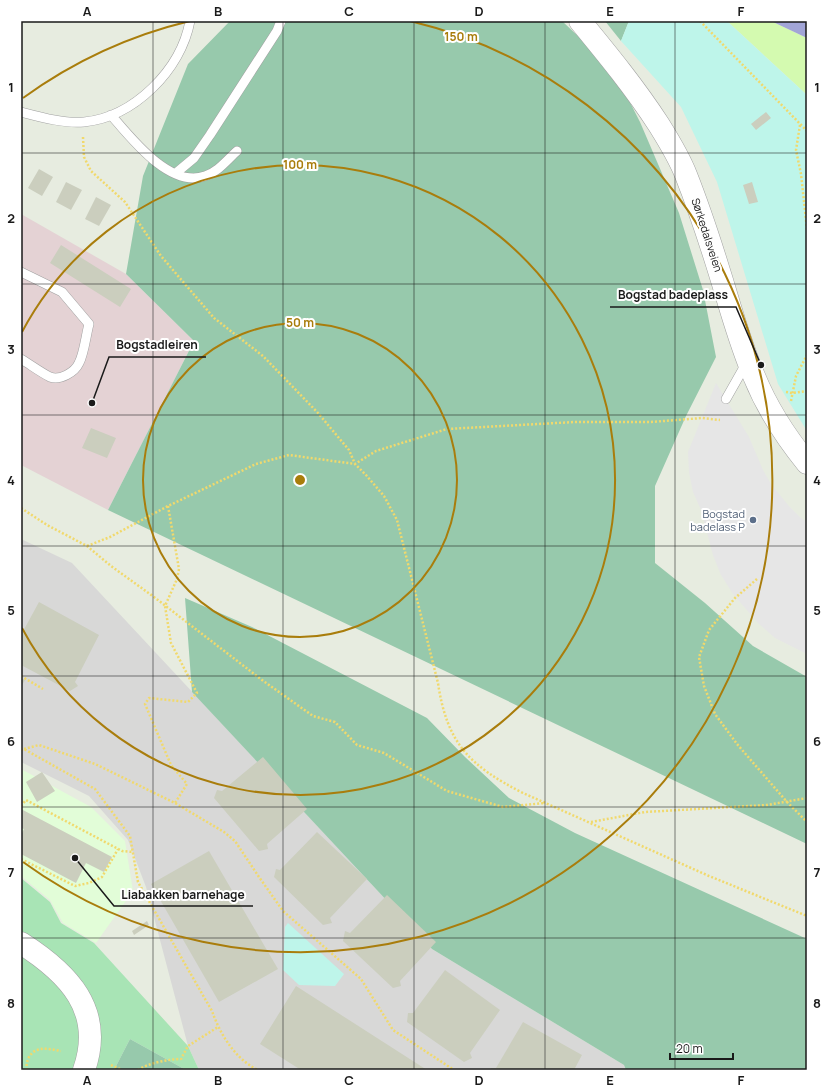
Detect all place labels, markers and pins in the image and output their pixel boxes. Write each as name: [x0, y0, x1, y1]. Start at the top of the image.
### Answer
callout: Bogstad badeplass: [610, 283, 736, 307]
callout: Bogstadleiren: [109, 333, 206, 357]
centre of rings: [293, 473, 307, 487]
place label: Bogstad badelass P: [690, 506, 745, 534]
marker: Bogstad badelass P: [748, 515, 758, 525]
callout: Liabakken barnehage: [114, 882, 253, 906]

